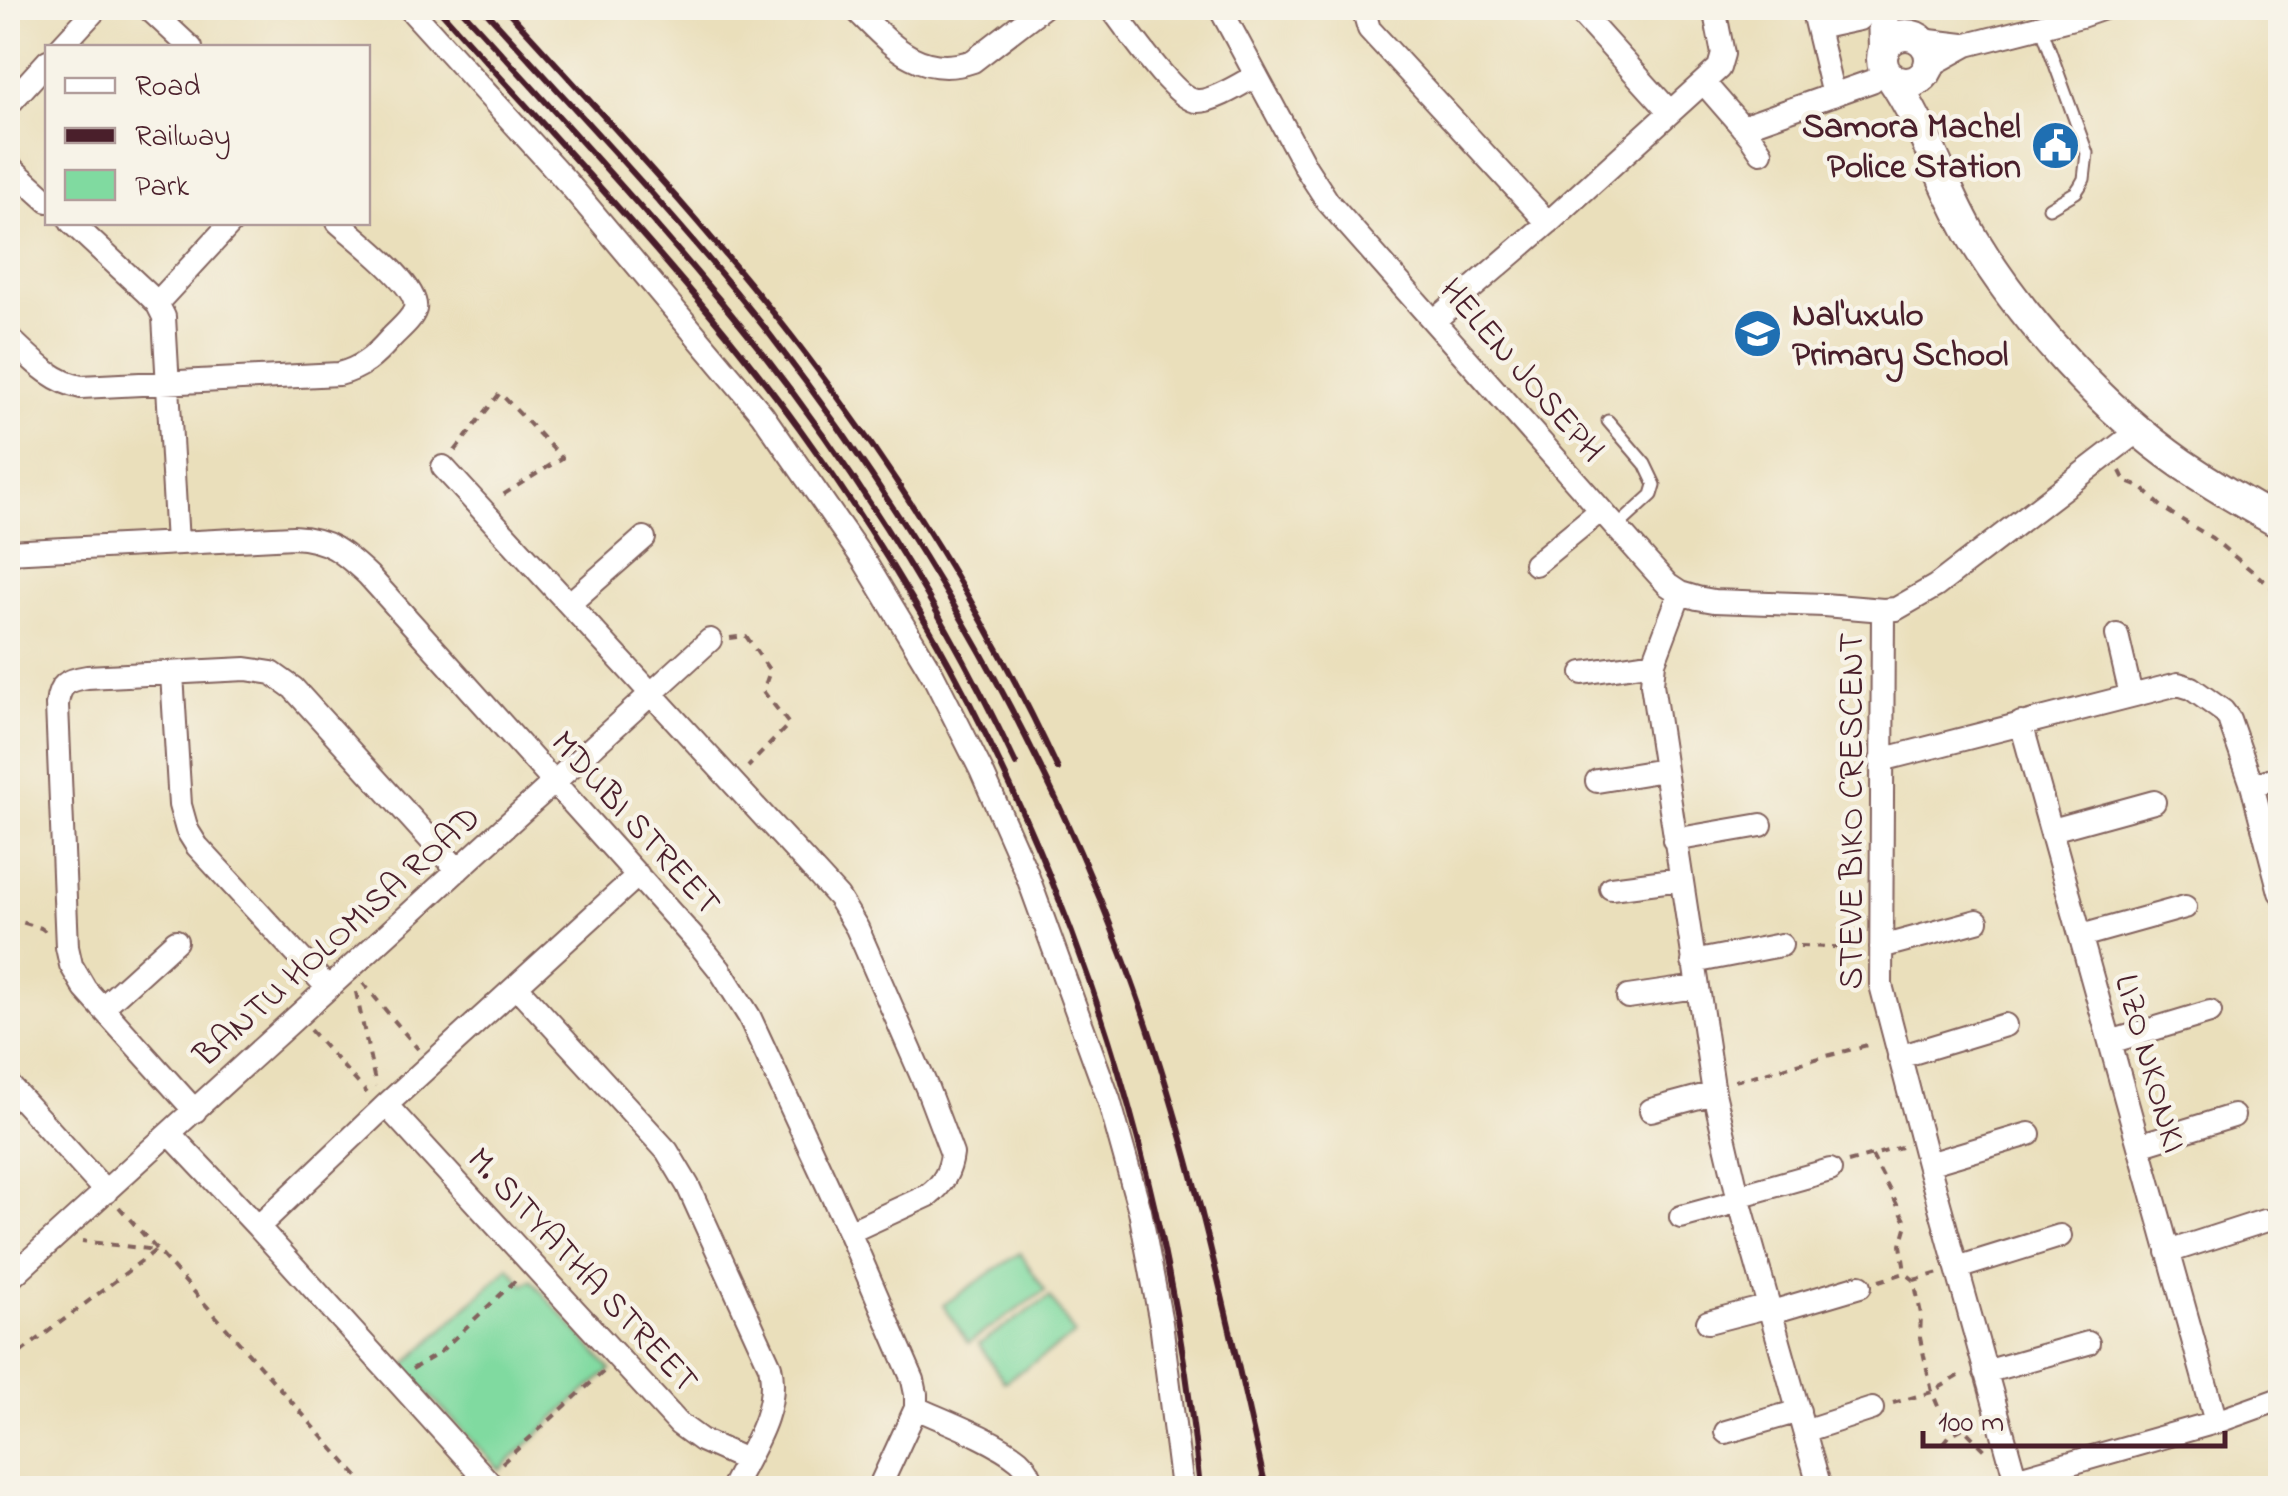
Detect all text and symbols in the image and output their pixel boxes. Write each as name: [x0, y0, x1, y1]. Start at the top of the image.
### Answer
legend: [45, 45, 370, 225]
text: Road: [135, 66, 200, 110]
place label: Samora Machel Police Station: [1802, 103, 2021, 194]
text: Railway: [135, 116, 231, 160]
public building icon: Samora Machel Police Station: [2030, 119, 2082, 171]
text: Park: [135, 166, 190, 210]
street label: HELEN JOSEPH: [1426, 268, 1615, 475]
place label: Nal'uxulo Primary School: [1792, 291, 2008, 383]
school or university icon: Nal'uxulo Primary School: [1731, 307, 1783, 359]
street label: STEVE BIKO CRESCENT: [1828, 632, 1879, 990]
street label: MDUBI STREET: [537, 720, 732, 928]
street label: BANTU HOLOMISA ROAD: [183, 794, 493, 1081]
street label: LIZO NKONKI: [2099, 969, 2198, 1159]
street label: M. SITYATHA STREET: [453, 1137, 709, 1406]
scale bar: [1923, 1386, 2226, 1448]
text: 100 m: [1938, 1402, 2004, 1446]

